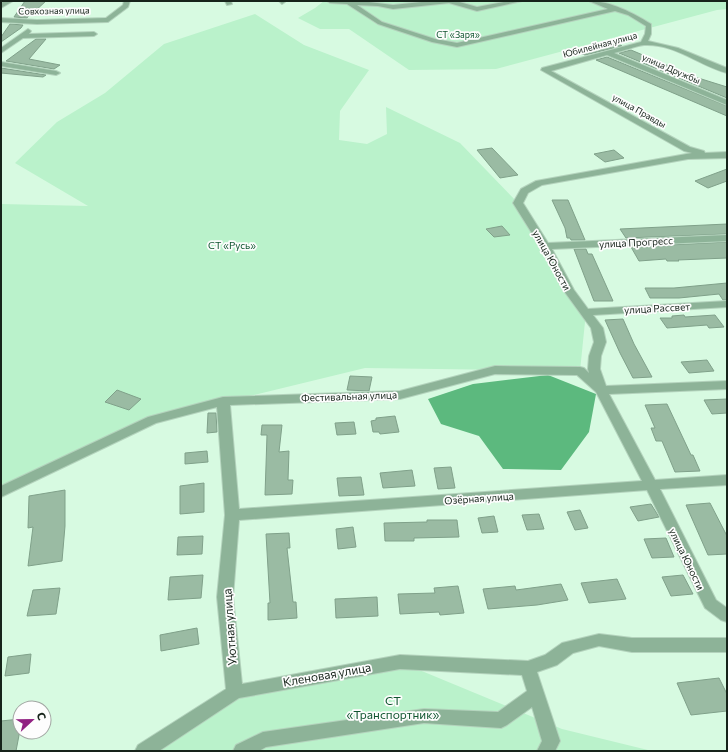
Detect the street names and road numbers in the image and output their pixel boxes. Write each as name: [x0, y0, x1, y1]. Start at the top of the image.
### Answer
street label: Совхозная улица: [18, 4, 90, 17]
street label: Юбилейная улица: [562, 29, 638, 60]
street label: улица Дружбы: [640, 51, 702, 86]
street label: улица Правды: [611, 91, 668, 130]
street label: улица Юности: [530, 228, 574, 292]
street label: улица Прогресс: [599, 234, 673, 250]
street label: улица Рассвет: [624, 300, 691, 316]
street label: Фестивальная улица: [301, 388, 397, 404]
street label: Озёрная улица: [444, 490, 514, 506]
street label: улица Юности: [667, 526, 707, 592]
street label: Уютная улица: [219, 588, 239, 666]
street label: Кленовая улица: [282, 659, 372, 689]

